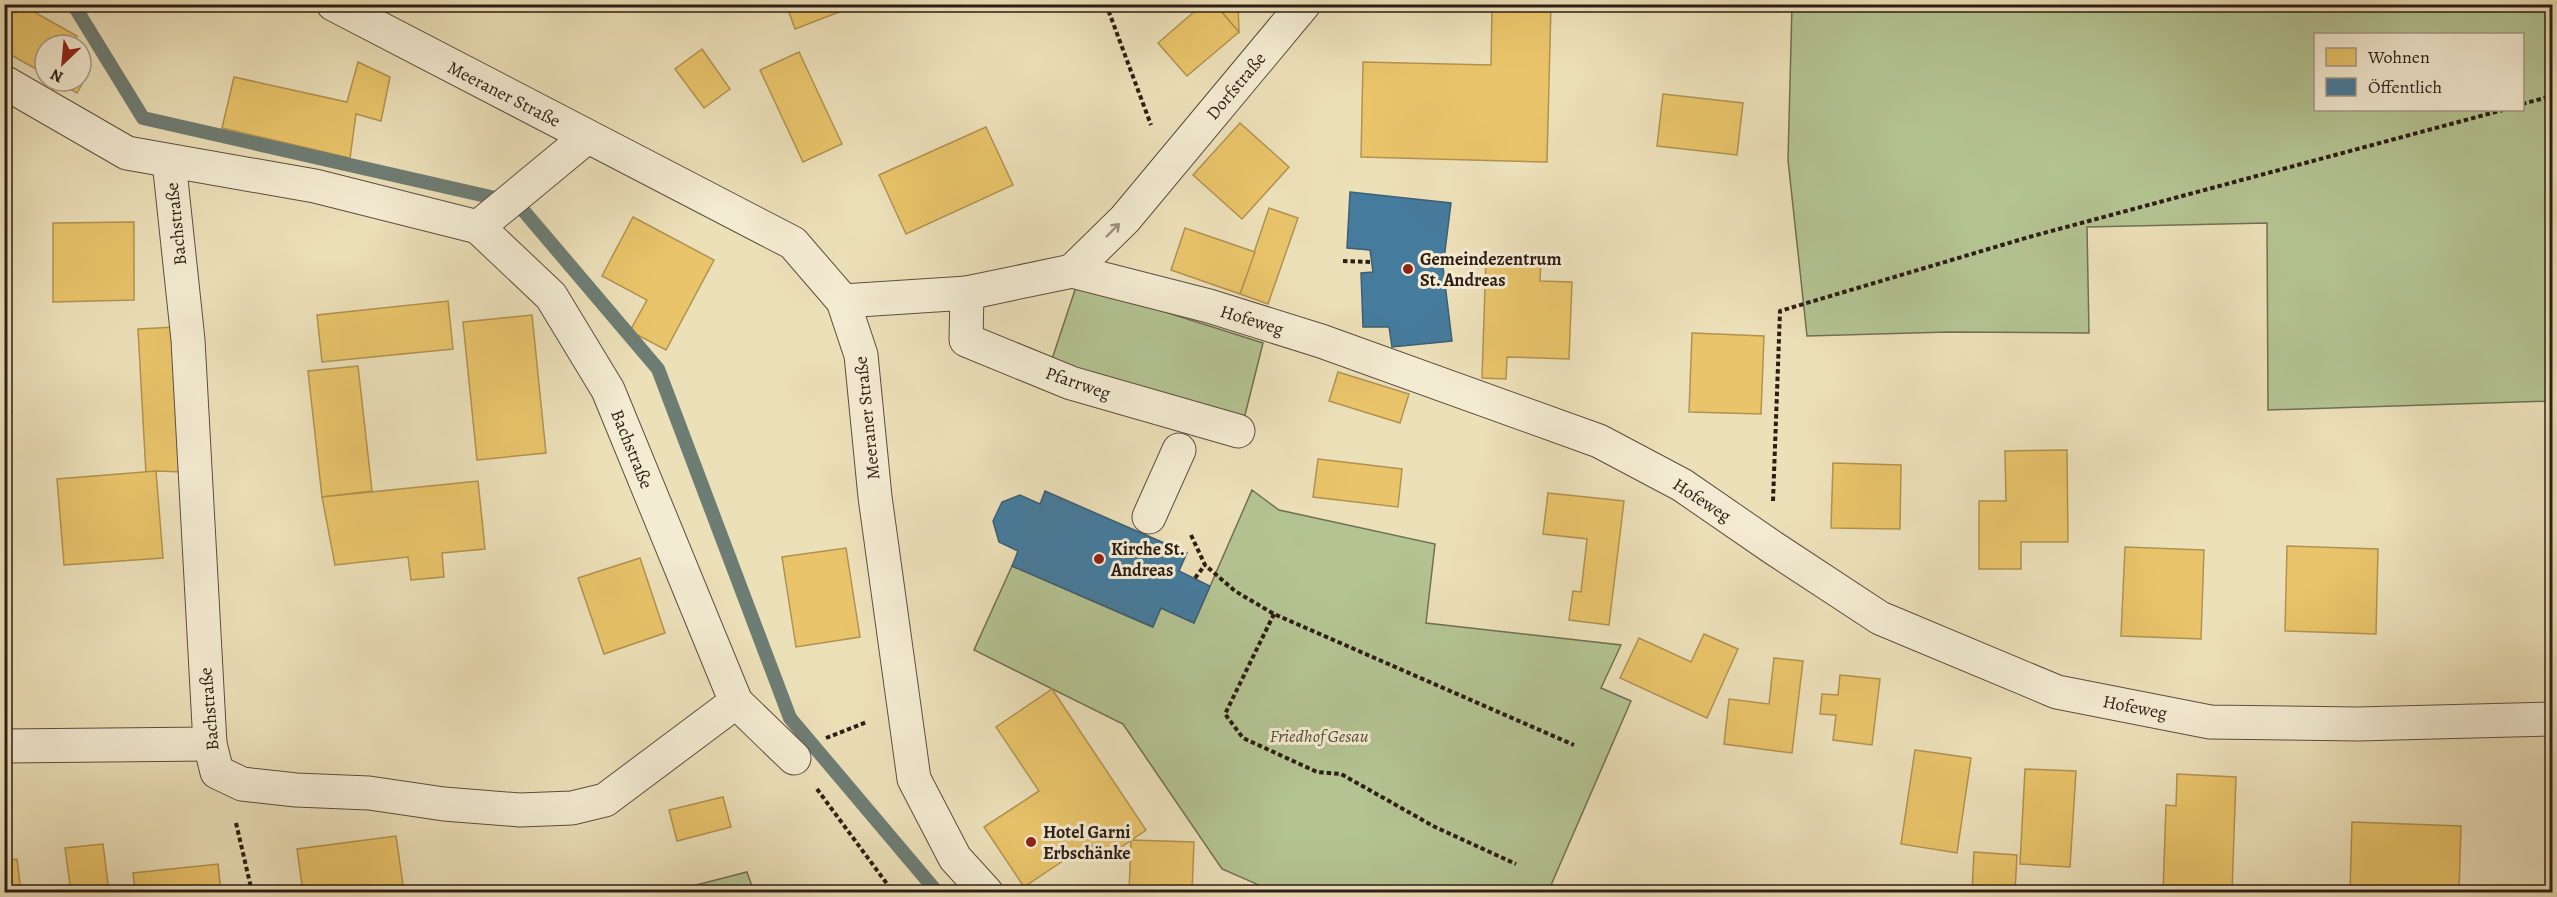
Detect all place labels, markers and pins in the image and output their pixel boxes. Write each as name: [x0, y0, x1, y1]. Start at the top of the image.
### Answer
place label: Gemeindezentrum St. Andreas: [1420, 247, 1562, 292]
marker: Gemeindezentrum St. Andreas: [1401, 262, 1415, 276]
place label: Kirche St. Andreas: [1110, 537, 1185, 582]
marker: Kirche St. Andreas: [1092, 552, 1106, 566]
place label: Hotel Garni Erbschänke: [1043, 820, 1131, 865]
marker: Hotel Garni Erbschänke: [1024, 835, 1038, 849]

